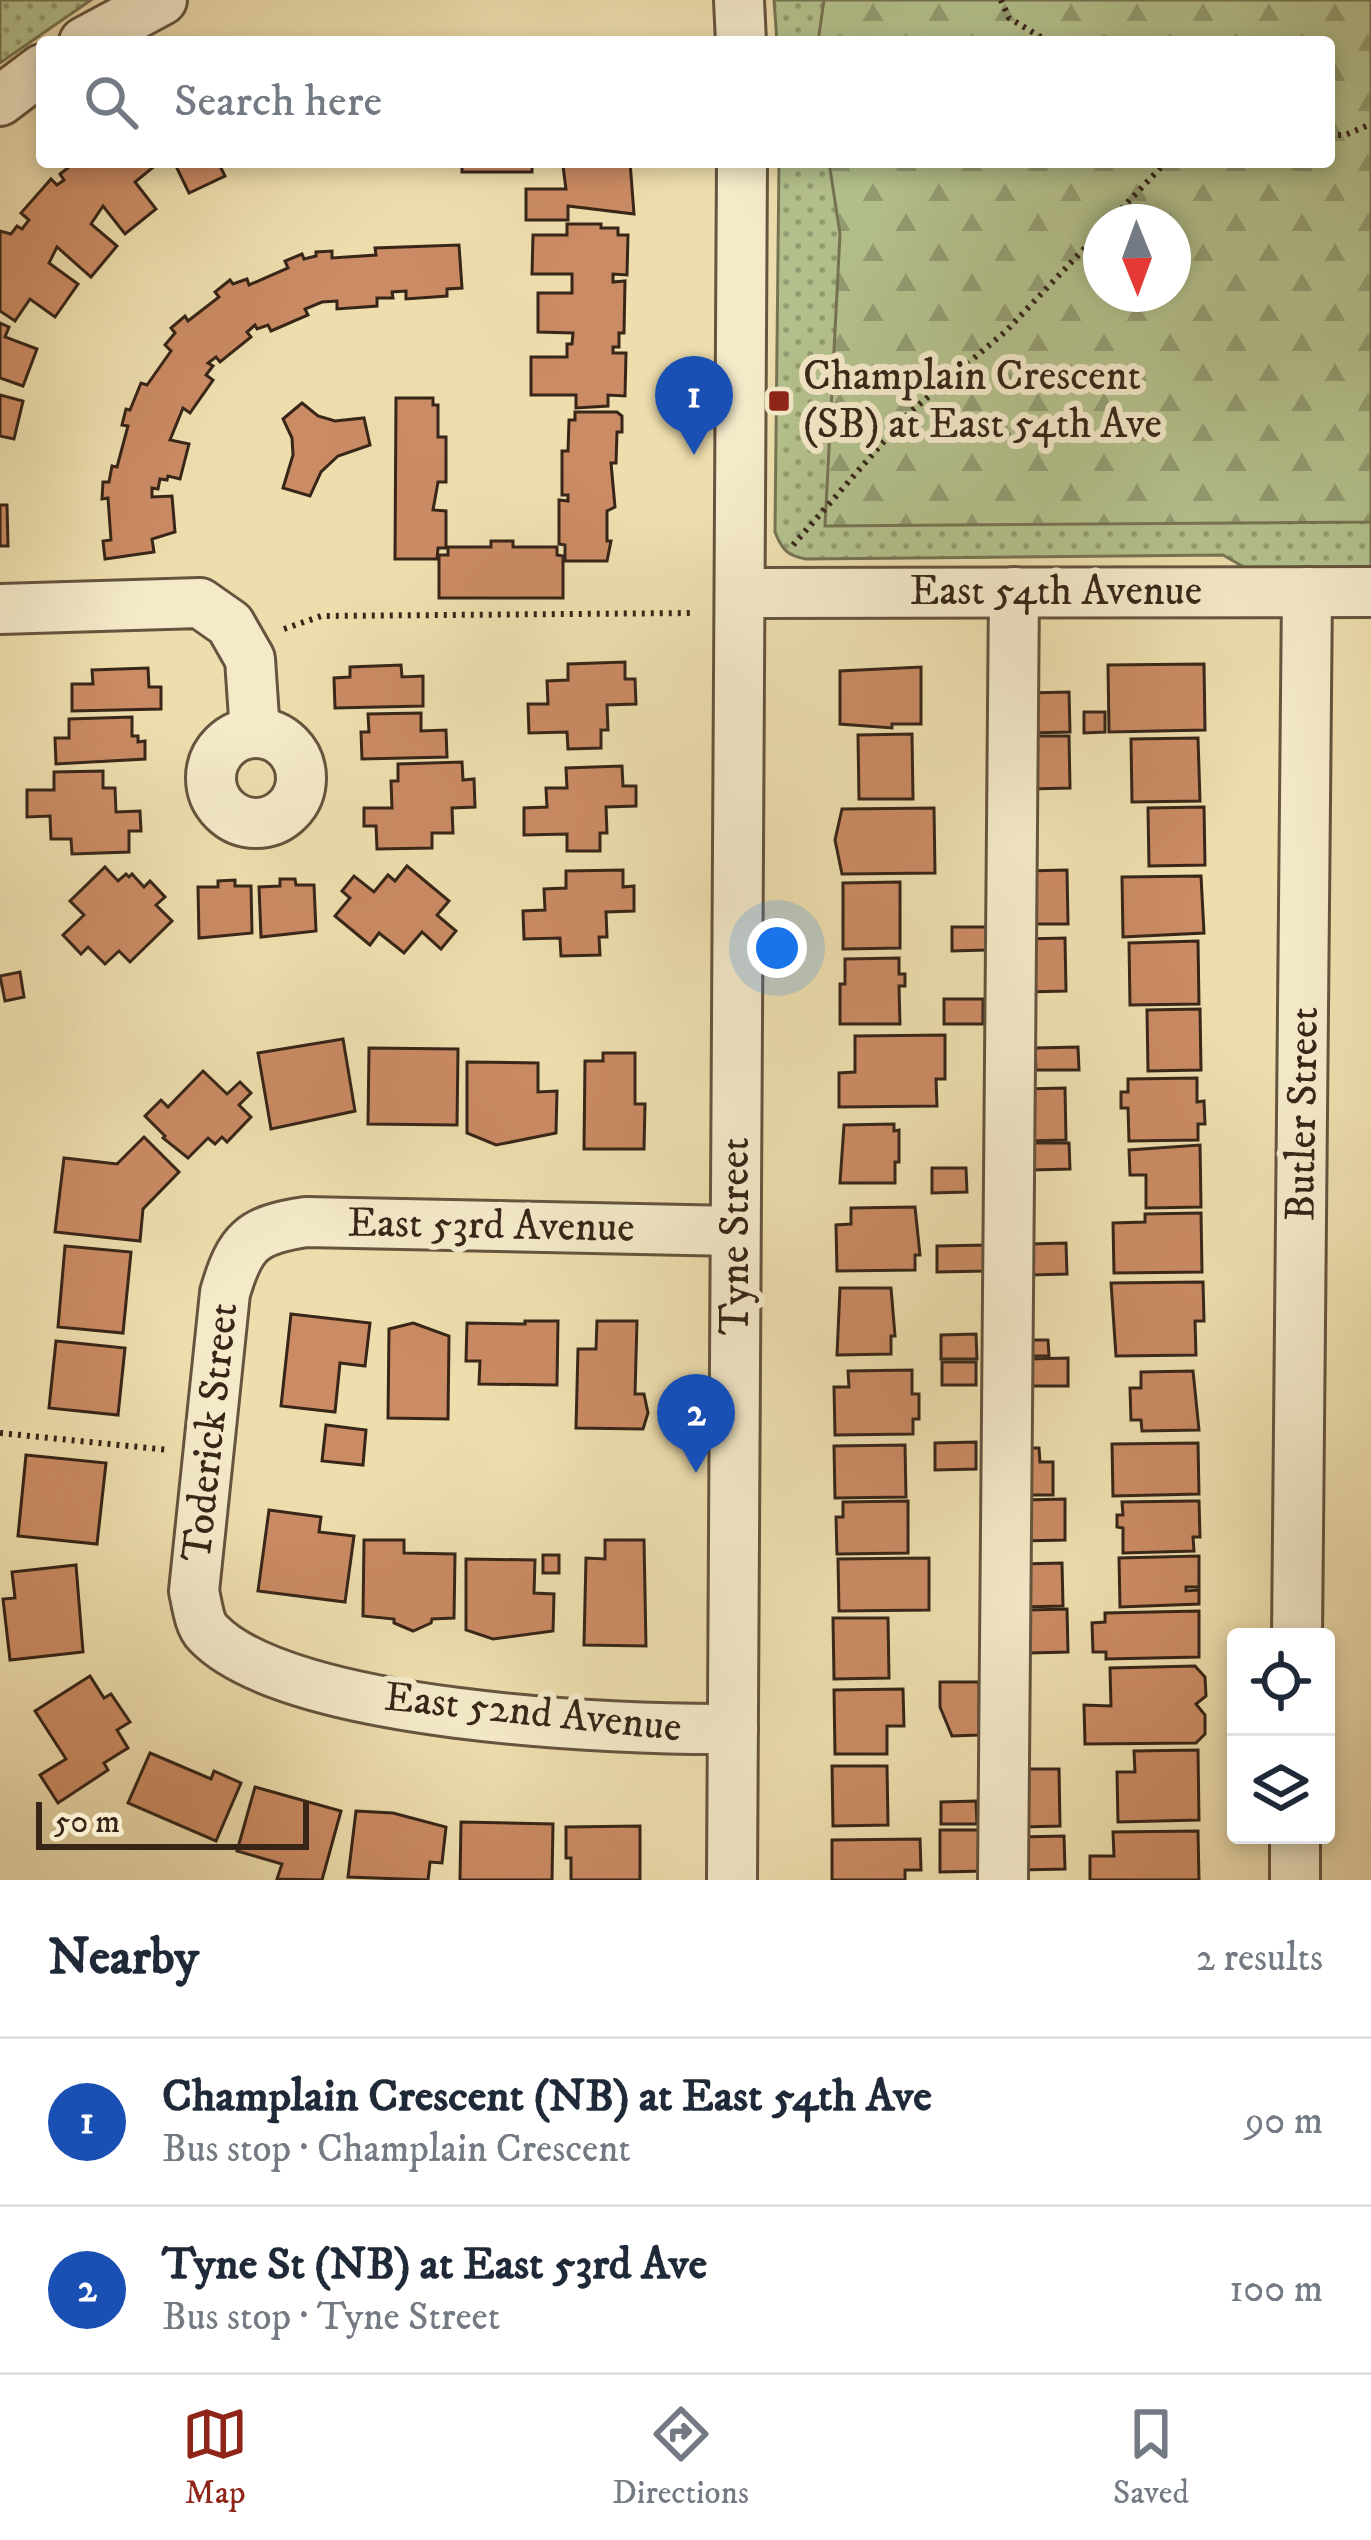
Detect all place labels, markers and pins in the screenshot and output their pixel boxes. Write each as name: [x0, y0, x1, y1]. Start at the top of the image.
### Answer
place label: Champlain Crescent (SB) at East 54th Ave: [803, 351, 1162, 451]
pin: 1: [655, 356, 733, 455]
marker: Champlain Crescent (SB) at East 54th Ave: [766, 388, 792, 414]
pin: 2: [657, 1374, 735, 1473]

